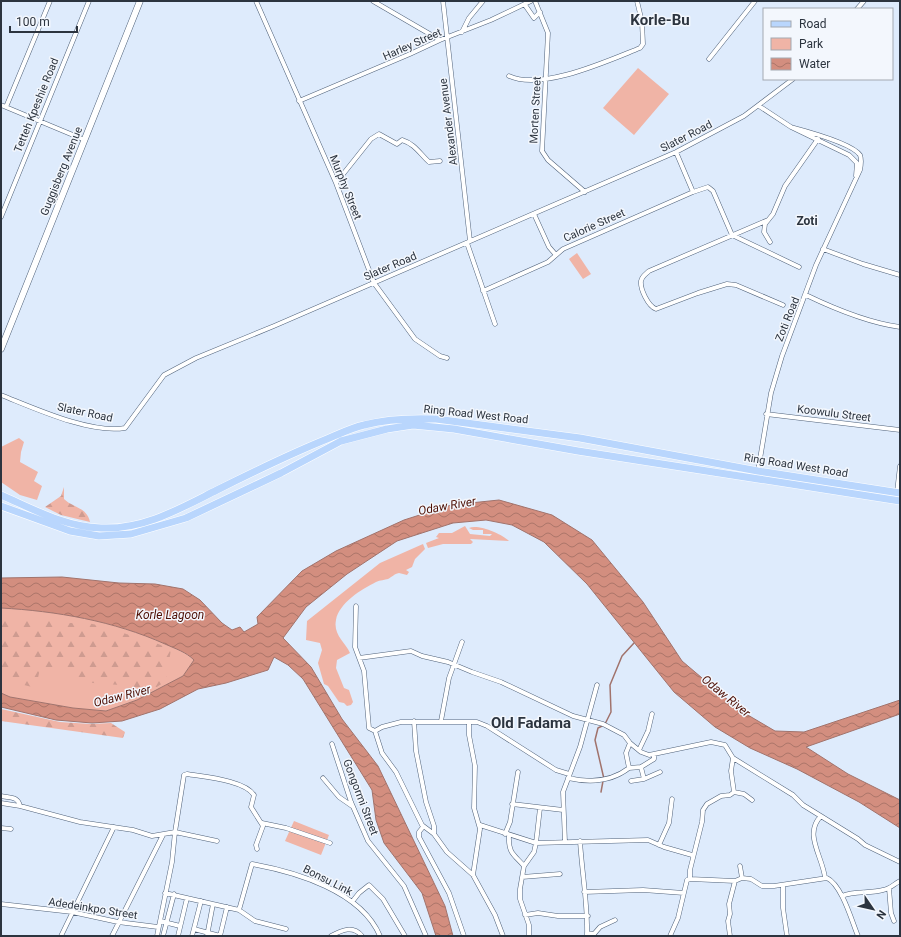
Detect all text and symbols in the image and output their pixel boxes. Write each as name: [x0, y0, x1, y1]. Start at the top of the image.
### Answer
scale bar: [10, 8, 77, 34]
legend: [763, 8, 893, 80]
district label: Korle-Bu: [630, 11, 690, 29]
text: 100 m: [16, 15, 50, 29]
text: Road: [799, 17, 827, 31]
street label: Harley Street: [381, 26, 444, 63]
text: Park: [799, 37, 824, 51]
street label: Tetteh Kpeshie Road: [12, 56, 61, 154]
text: Water: [799, 57, 830, 71]
street label: Morten Street: [527, 76, 544, 144]
street label: Alexander Avenue: [437, 77, 460, 166]
street label: Slater Road: [658, 118, 714, 155]
street label: Guggisberg Avenue: [38, 125, 85, 218]
street label: Murphy Street: [327, 153, 365, 222]
street label: Calorie Street: [561, 206, 627, 245]
district label: Zoti: [796, 214, 818, 228]
street label: Slater Road: [362, 249, 419, 283]
street label: Zoti Road: [773, 295, 802, 343]
street label: Slater Road: [56, 400, 114, 425]
street label: Ring Road West Road: [423, 403, 529, 426]
street label: Koowulu Street: [796, 403, 872, 425]
street label: Ring Road West Road: [743, 451, 849, 480]
water label: Odaw River: [417, 494, 478, 518]
water label: Korle Lagoon: [136, 608, 204, 622]
water label: Odaw River: [699, 672, 754, 720]
water label: Odaw River: [92, 682, 153, 710]
district label: Old Fadama: [491, 714, 571, 732]
street label: Gongormi Street: [340, 757, 381, 837]
street label: Bonsu Link: [301, 862, 355, 899]
north arrow: [853, 889, 893, 929]
street label: Adedeinkpo Street: [48, 895, 139, 922]
text: N: [873, 907, 888, 921]

